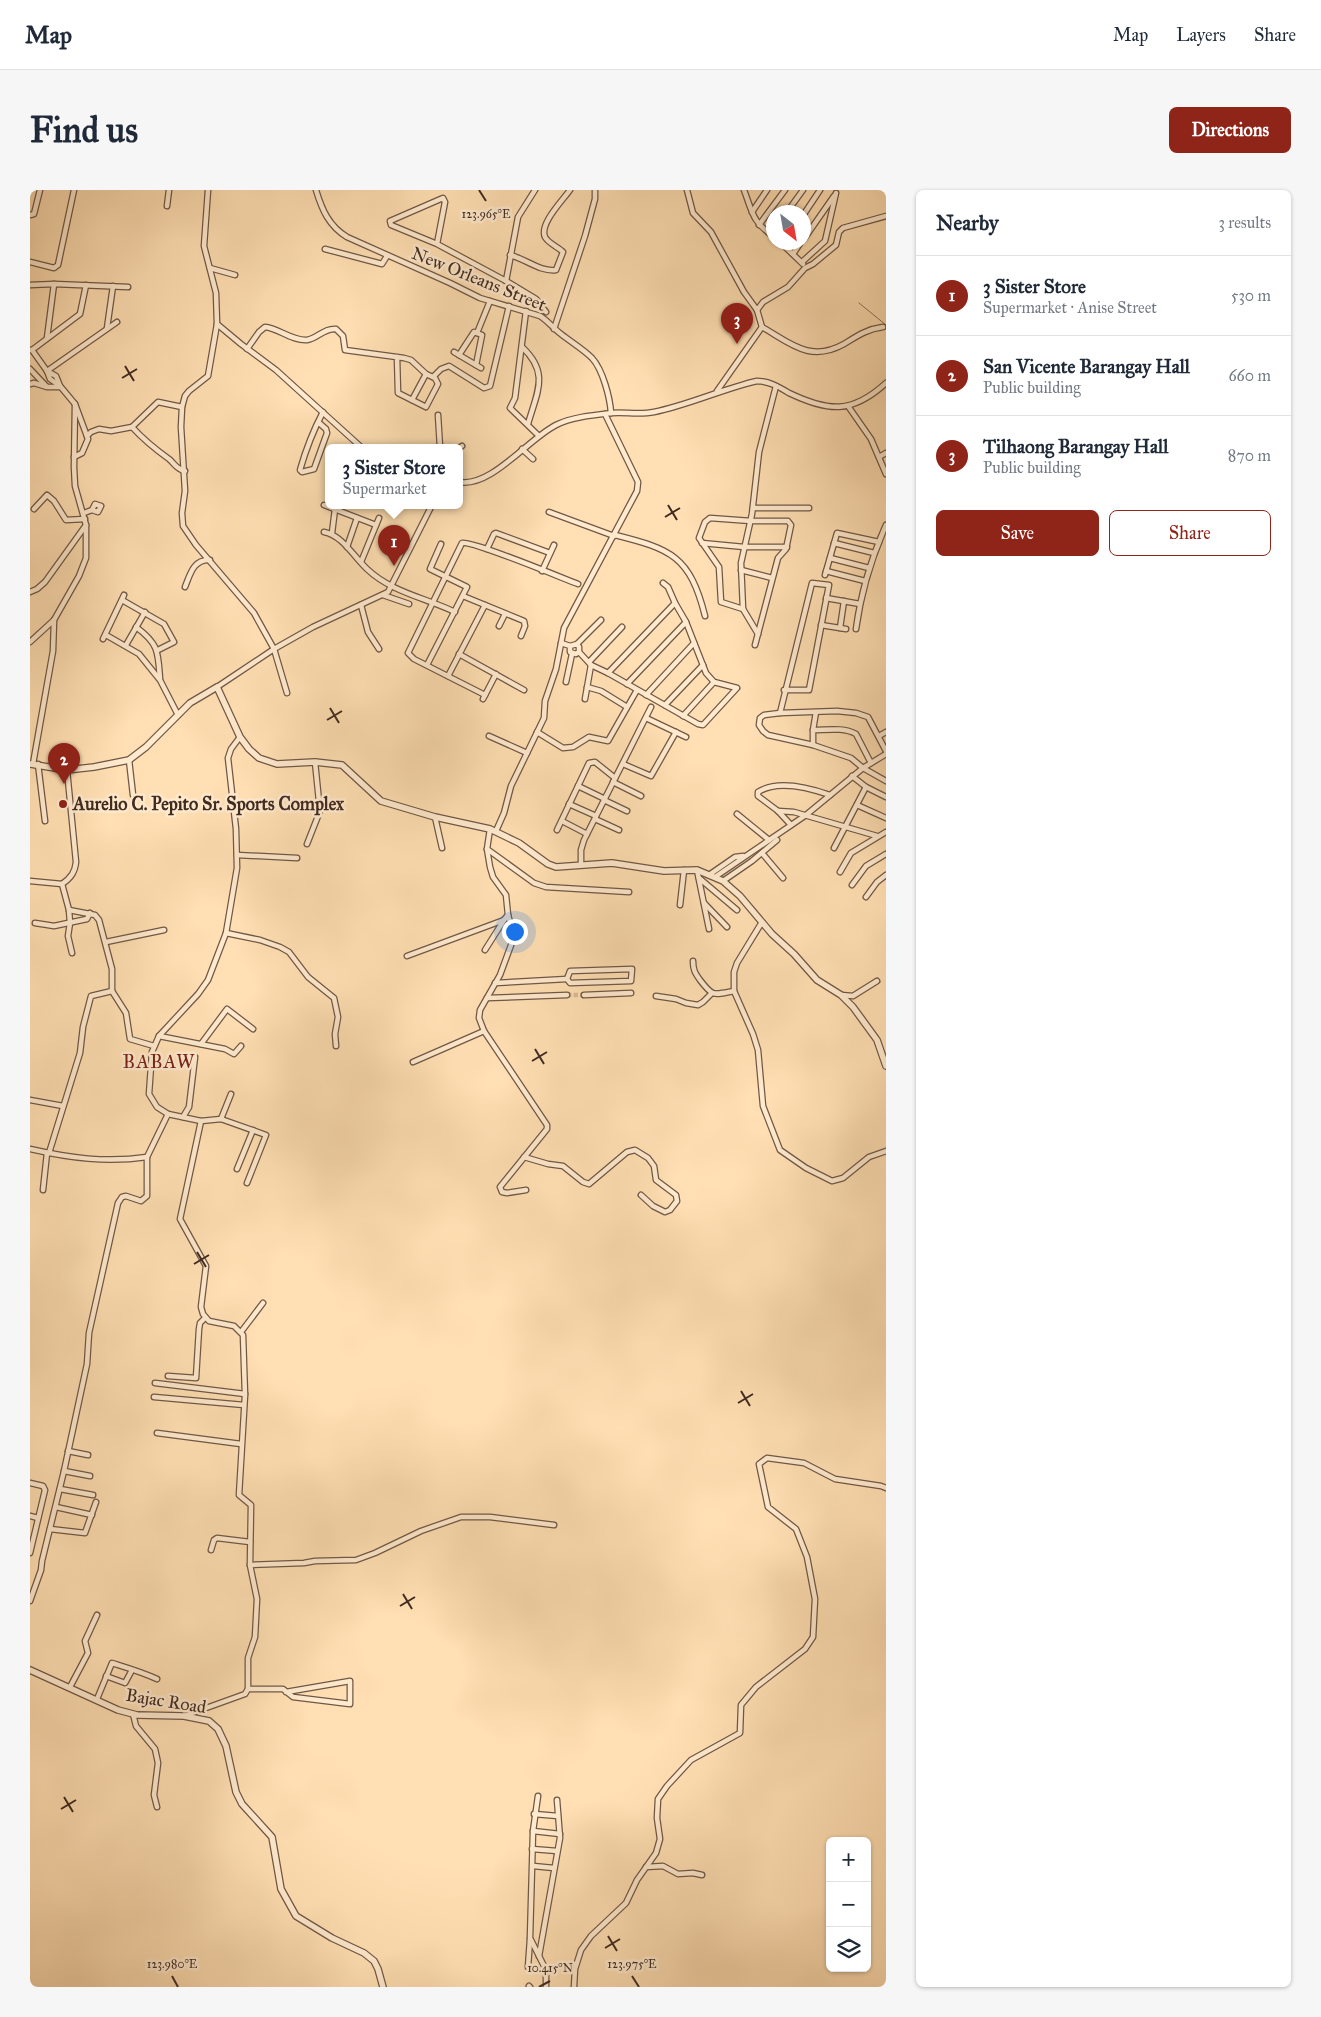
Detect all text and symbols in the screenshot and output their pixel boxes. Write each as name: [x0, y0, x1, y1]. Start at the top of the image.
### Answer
text: Map: [25, 20, 72, 50]
text: Map: [1113, 24, 1148, 46]
text: Layers: [1176, 24, 1226, 46]
text: Share: [1254, 24, 1296, 46]
button: Directions: [1169, 107, 1291, 153]
text: Find us: [30, 109, 138, 152]
north arrow: [766, 205, 811, 250]
text: 123.965°E: [461, 207, 511, 221]
text: Nearby: [936, 210, 999, 236]
text: 3 results: [1218, 213, 1271, 232]
street label: New Orleans Street: [408, 242, 550, 316]
text: 3 Sister Store: [983, 275, 1086, 298]
text: 1: [949, 286, 955, 305]
text: 530 m: [1231, 286, 1271, 305]
text: Supermarket · Anise Street: [983, 298, 1157, 317]
pin: 3: [721, 303, 753, 344]
text: San Vicente Barangay Hall: [983, 355, 1190, 378]
text: 2: [948, 366, 956, 385]
text: 660 m: [1228, 366, 1271, 385]
text: Public building: [983, 378, 1081, 397]
text: Tilhaong Barangay Hall: [983, 435, 1168, 458]
popup: [325, 444, 463, 509]
text: 3: [949, 446, 955, 465]
text: 870 m: [1228, 446, 1271, 465]
text: 3 Sister Store: [343, 456, 445, 479]
text: Public building: [983, 458, 1081, 477]
text: Supermarket: [343, 479, 427, 498]
button: Save: [936, 510, 1099, 556]
button: Share: [1109, 510, 1271, 556]
pin: 1: [378, 525, 410, 566]
pin: 2: [48, 743, 80, 784]
place label: Aurelio C. Pepito Sr. Sports Complex: [72, 793, 345, 816]
marker: Aurelio C. Pepito Sr. Sports Complex: [57, 798, 69, 810]
your location: [502, 919, 528, 945]
district label: BABAW: [123, 1050, 195, 1073]
street label: Bajac Road: [124, 1684, 208, 1718]
map controls: [826, 1837, 871, 1972]
button: +: [826, 1837, 871, 1882]
button: −: [826, 1882, 871, 1927]
button: layers: [826, 1927, 871, 1972]
text: 123.980°E: [147, 1957, 198, 1971]
text: 123.975°E: [607, 1957, 657, 1971]
text: 10.415°N: [527, 1961, 573, 1975]

